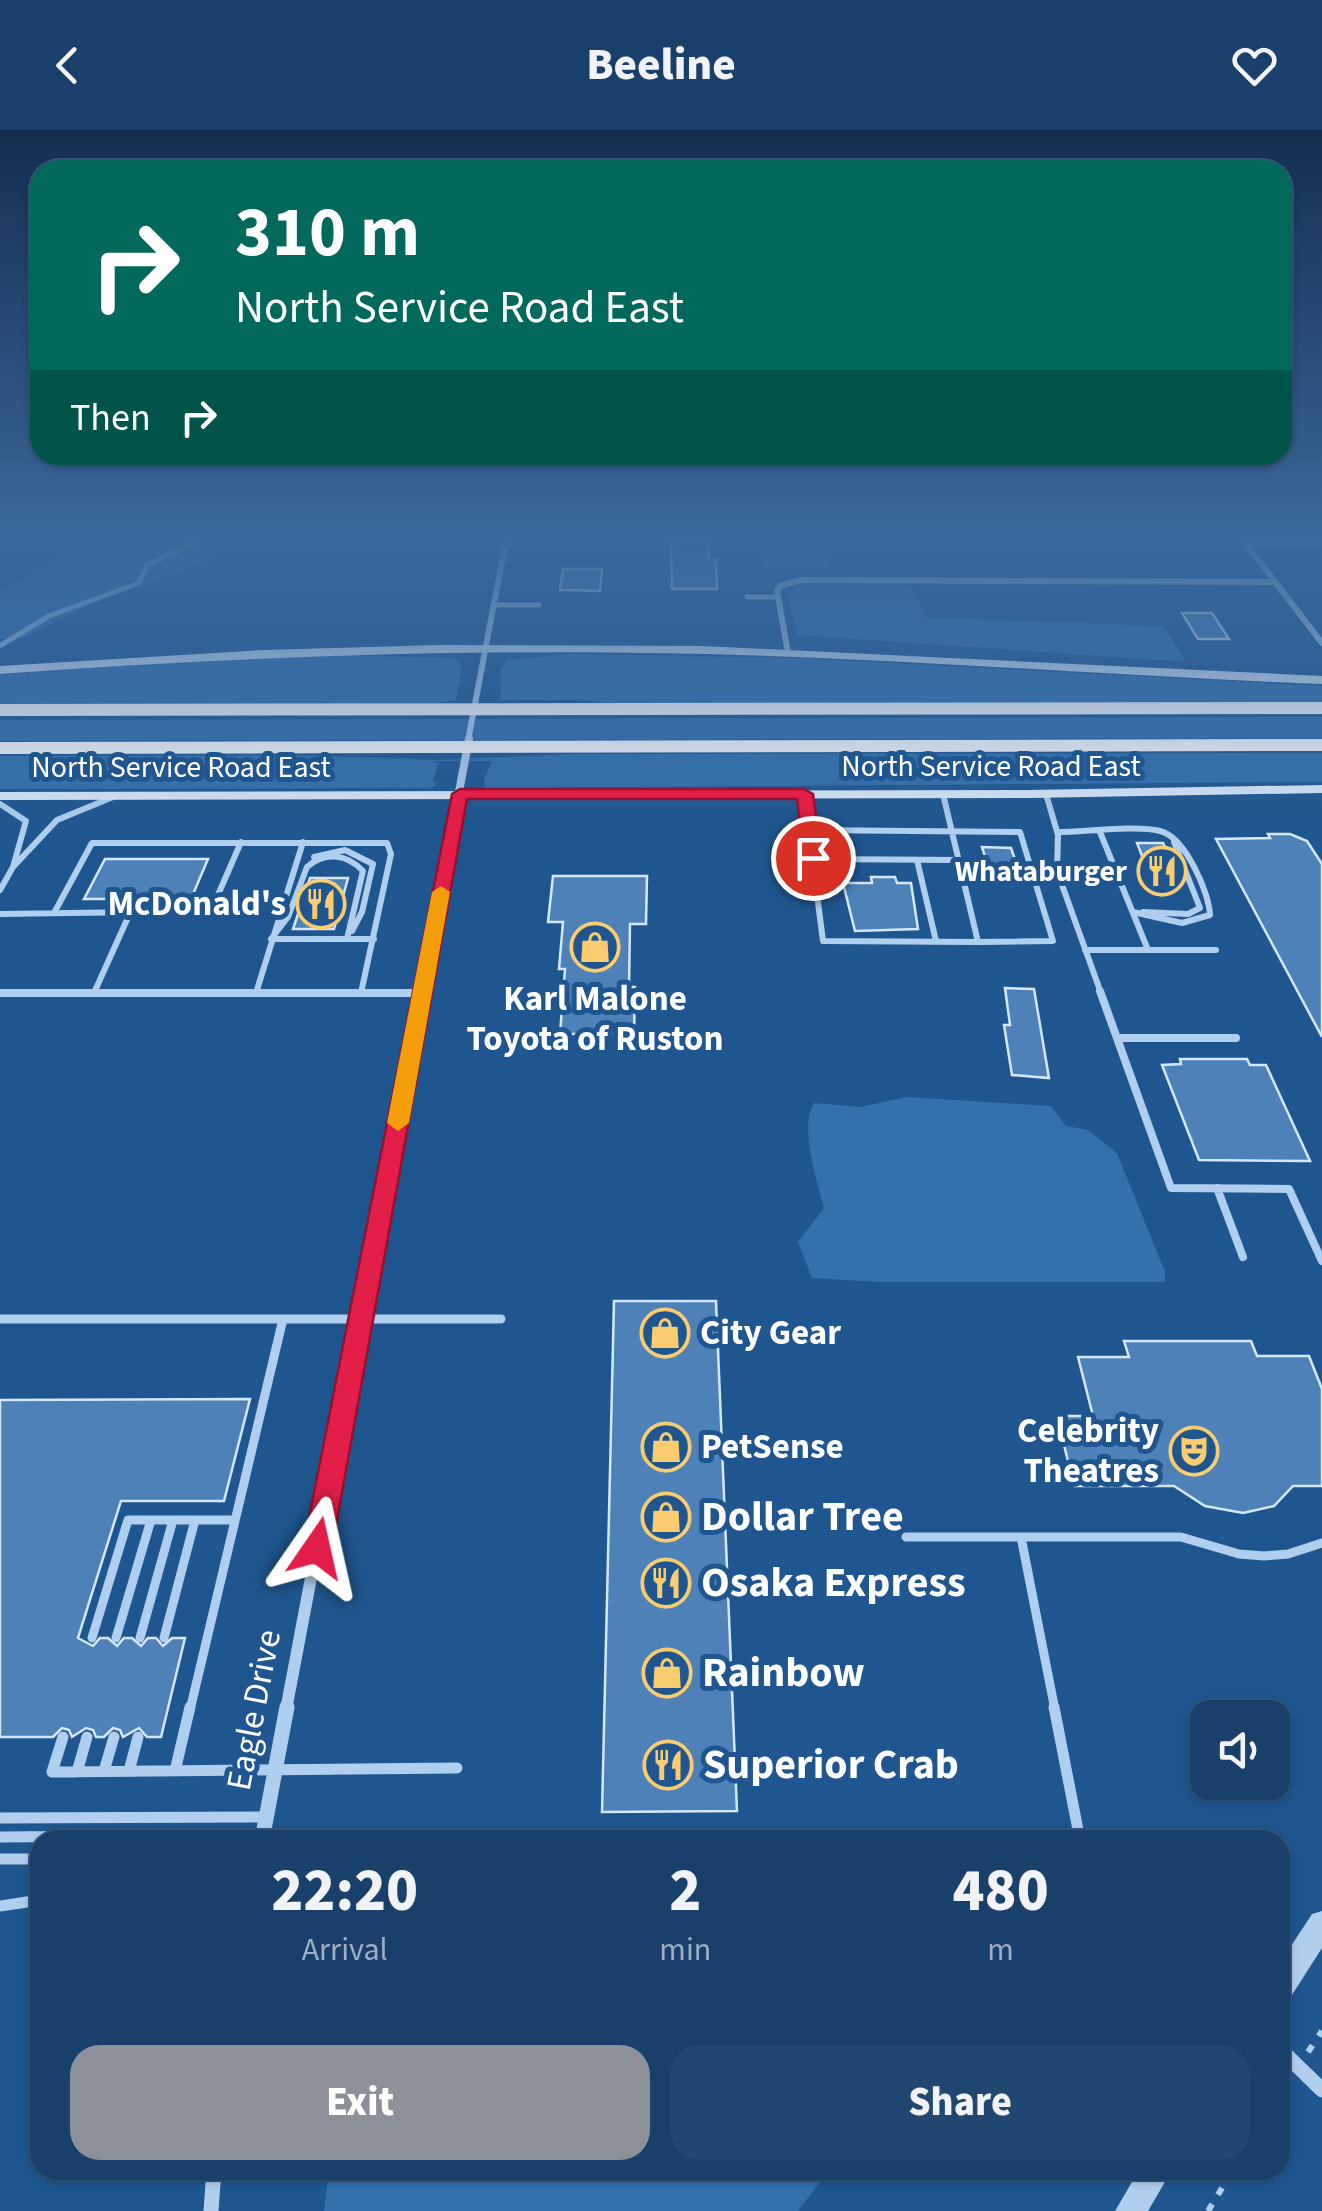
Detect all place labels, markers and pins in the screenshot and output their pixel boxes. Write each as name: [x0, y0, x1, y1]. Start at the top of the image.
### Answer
pin: [771, 816, 856, 901]
restaurant icon: Whataburger: [1136, 845, 1188, 897]
place label: Whataburger: [955, 850, 1127, 893]
restaurant icon: McDonald's: [295, 878, 347, 930]
place label: McDonald's: [107, 879, 286, 929]
shop icon: Karl Malone Toyota of Ruston: [569, 921, 621, 973]
place label: Karl Malone Toyota of Ruston: [466, 974, 724, 1064]
shop icon: City Gear: [639, 1307, 691, 1359]
place label: City Gear: [700, 1308, 841, 1358]
place label: Celebrity Theatres: [1017, 1406, 1159, 1496]
shop icon: PetSense: [640, 1421, 692, 1473]
place label: PetSense: [701, 1422, 844, 1472]
theatre icon: Celebrity Theatres: [1168, 1425, 1220, 1477]
place label: Dollar Tree: [701, 1487, 904, 1547]
shop icon: Dollar Tree: [640, 1491, 692, 1543]
place label: Osaka Express: [701, 1553, 966, 1613]
restaurant icon: Osaka Express: [640, 1557, 692, 1609]
place label: Rainbow: [702, 1643, 865, 1703]
shop icon: Rainbow: [641, 1647, 693, 1699]
place label: Superior Crab: [703, 1735, 959, 1795]
restaurant icon: Superior Crab: [642, 1739, 694, 1791]

